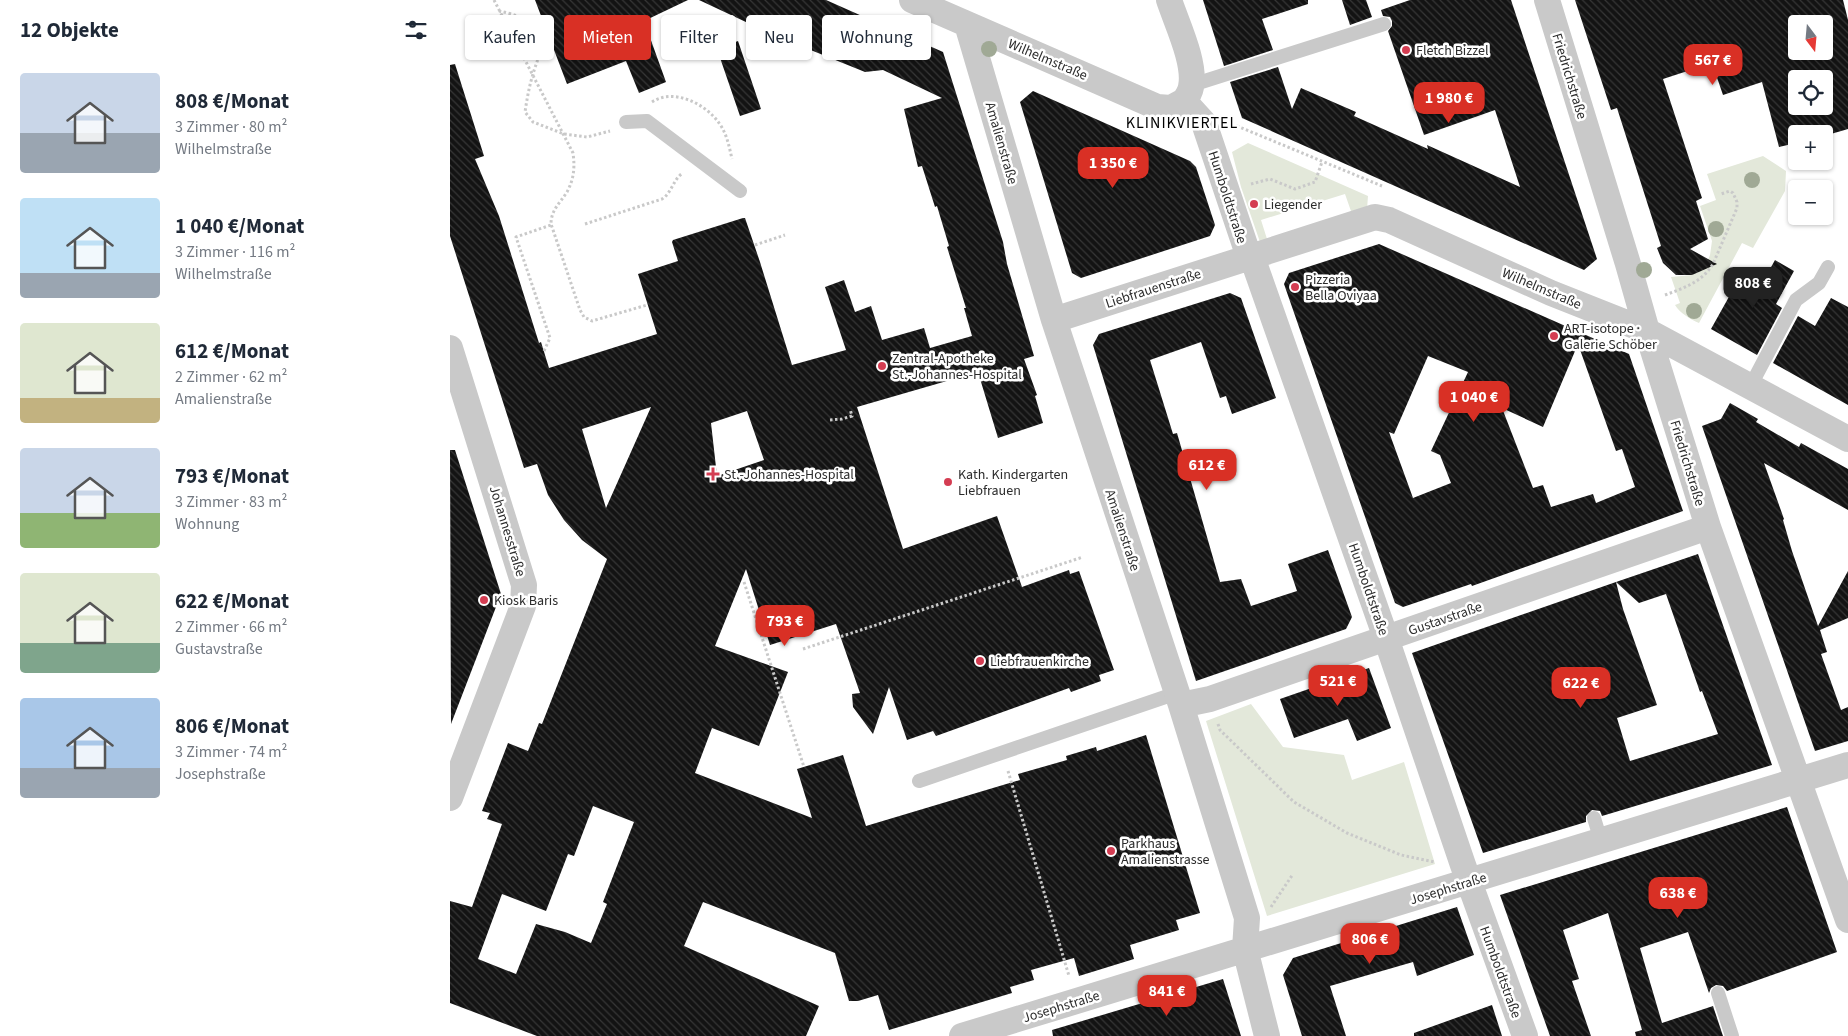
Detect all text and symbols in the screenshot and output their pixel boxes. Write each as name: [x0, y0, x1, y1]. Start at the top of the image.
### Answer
text: 12 Objekte: [20, 15, 119, 45]
chip: Kaufen: [465, 15, 554, 60]
chip: Mieten: [564, 15, 651, 60]
chip: Filter: [661, 15, 736, 60]
chip: Neu: [746, 15, 812, 60]
chip: Wohnung: [822, 15, 931, 60]
north arrow: [1788, 15, 1832, 60]
map controls: [1788, 15, 1833, 225]
icon: filters: [402, 16, 430, 44]
street label: Friedrichstraße: [1546, 31, 1592, 122]
street label: Wilhelmstraße: [1005, 34, 1091, 86]
place label: Fletch Bizzel: [1416, 41, 1489, 61]
marker: Fletch Bizzel: [1400, 44, 1412, 56]
pin: 567 €: [1678, 44, 1748, 86]
text: 567 €: [1695, 49, 1732, 71]
button: locate: [1788, 70, 1833, 115]
pin: 1 980 €: [1403, 82, 1495, 124]
text: 808 €/Monat: [175, 86, 289, 116]
text: 1 980 €: [1425, 87, 1473, 109]
icon: home: [60, 93, 120, 153]
street label: Amalienstraße: [980, 100, 1022, 187]
district label: KLINIKVIERTEL: [1126, 112, 1238, 134]
text: 3 Zimmer · 80 m²: [175, 116, 287, 138]
button: +: [1788, 125, 1833, 170]
text: Wilhelmstraße: [175, 138, 272, 160]
pin: 1 350 €: [1067, 146, 1159, 189]
street label: Humboldtstraße: [1203, 148, 1251, 246]
text: 1 350 €: [1089, 152, 1137, 174]
button: −: [1788, 180, 1833, 225]
place label: Liegender: [1264, 195, 1322, 215]
marker: Liegender: [1248, 198, 1260, 210]
text: 1 040 €/Monat: [175, 211, 304, 241]
icon: home: [60, 218, 120, 278]
text: 3 Zimmer · 116 m²: [175, 241, 295, 263]
text: Wilhelmstraße: [175, 263, 272, 285]
street label: Wilhelmstraße: [1499, 263, 1585, 315]
street label: Liebfrauenstraße: [1103, 264, 1204, 314]
pin: 808 €: [1718, 266, 1788, 309]
place label: Pizzeria Bella Oviyaa: [1305, 270, 1377, 306]
text: 808 €: [1735, 272, 1772, 294]
marker: Pizzeria Bella Oviyaa: [1289, 281, 1301, 293]
place label: ART-isotope · Galerie Schöber: [1564, 319, 1657, 355]
marker: ART-isotope · Galerie Schöber: [1548, 330, 1560, 342]
text: 612 €/Monat: [175, 336, 289, 366]
icon: home: [60, 343, 120, 403]
place label: Zentral-Apotheke St.-Johannes-Hospital: [892, 349, 1022, 385]
marker: Zentral-Apotheke St.-Johannes-Hospital: [876, 360, 888, 372]
text: 2 Zimmer · 62 m²: [175, 366, 287, 388]
pin: 1 040 €: [1428, 380, 1520, 423]
text: 1 040 €: [1450, 386, 1498, 408]
text: Amalienstraße: [175, 388, 272, 410]
street label: Friedrichstraße: [1664, 418, 1710, 509]
pin: 612 €: [1172, 448, 1242, 491]
text: 612 €: [1189, 454, 1226, 476]
text: 793 €/Monat: [175, 461, 289, 491]
place label: St.-Johannes-Hospital: [724, 465, 854, 485]
place label: Kath. Kindergarten Liebfrauen: [958, 465, 1068, 501]
marker: St.-Johannes-Hospital: [706, 467, 720, 481]
icon: home: [60, 468, 120, 528]
marker: Kath. Kindergarten Liebfrauen: [942, 476, 954, 488]
street label: Johannesstraße: [484, 483, 530, 579]
street label: Amalienstraße: [1099, 487, 1145, 574]
text: 3 Zimmer · 83 m²: [175, 491, 287, 513]
text: Wohnung: [175, 513, 239, 535]
street label: Humboldtstraße: [1343, 540, 1393, 638]
text: 622 €/Monat: [175, 586, 289, 616]
place label: Kiosk Baris: [494, 591, 558, 611]
icon: home: [60, 593, 120, 653]
marker: Kiosk Baris: [478, 594, 490, 606]
street label: Gustavstraße: [1406, 597, 1485, 641]
pin: 793 €: [750, 604, 820, 647]
text: 793 €: [767, 610, 804, 632]
text: 2 Zimmer · 66 m²: [175, 616, 287, 638]
text: Gustavstraße: [175, 638, 263, 660]
place label: Liebfrauenkirche: [990, 652, 1089, 672]
marker: Liebfrauenkirche: [974, 655, 986, 667]
pin: 521 €: [1303, 664, 1373, 707]
pin: 622 €: [1546, 666, 1616, 709]
text: 521 €: [1320, 670, 1357, 692]
text: 622 €: [1563, 672, 1600, 694]
text: 806 €/Monat: [175, 711, 289, 741]
icon: home: [60, 718, 120, 778]
text: 3 Zimmer · 74 m²: [175, 741, 287, 763]
text: Josephstraße: [175, 763, 266, 785]
place label: Parkhaus Amalienstrasse: [1121, 834, 1210, 870]
marker: Parkhaus Amalienstrasse: [1105, 845, 1117, 857]
street label: Josephstraße: [1407, 868, 1489, 910]
pin: 638 €: [1643, 876, 1713, 919]
text: 638 €: [1660, 882, 1697, 904]
pin: 806 €: [1335, 922, 1405, 965]
street label: Humboldtstraße: [1474, 924, 1526, 1021]
text: 806 €: [1352, 928, 1389, 950]
pin: 841 €: [1132, 974, 1202, 1017]
text: 841 €: [1149, 980, 1186, 1002]
street label: Josephstraße: [1020, 986, 1102, 1028]

